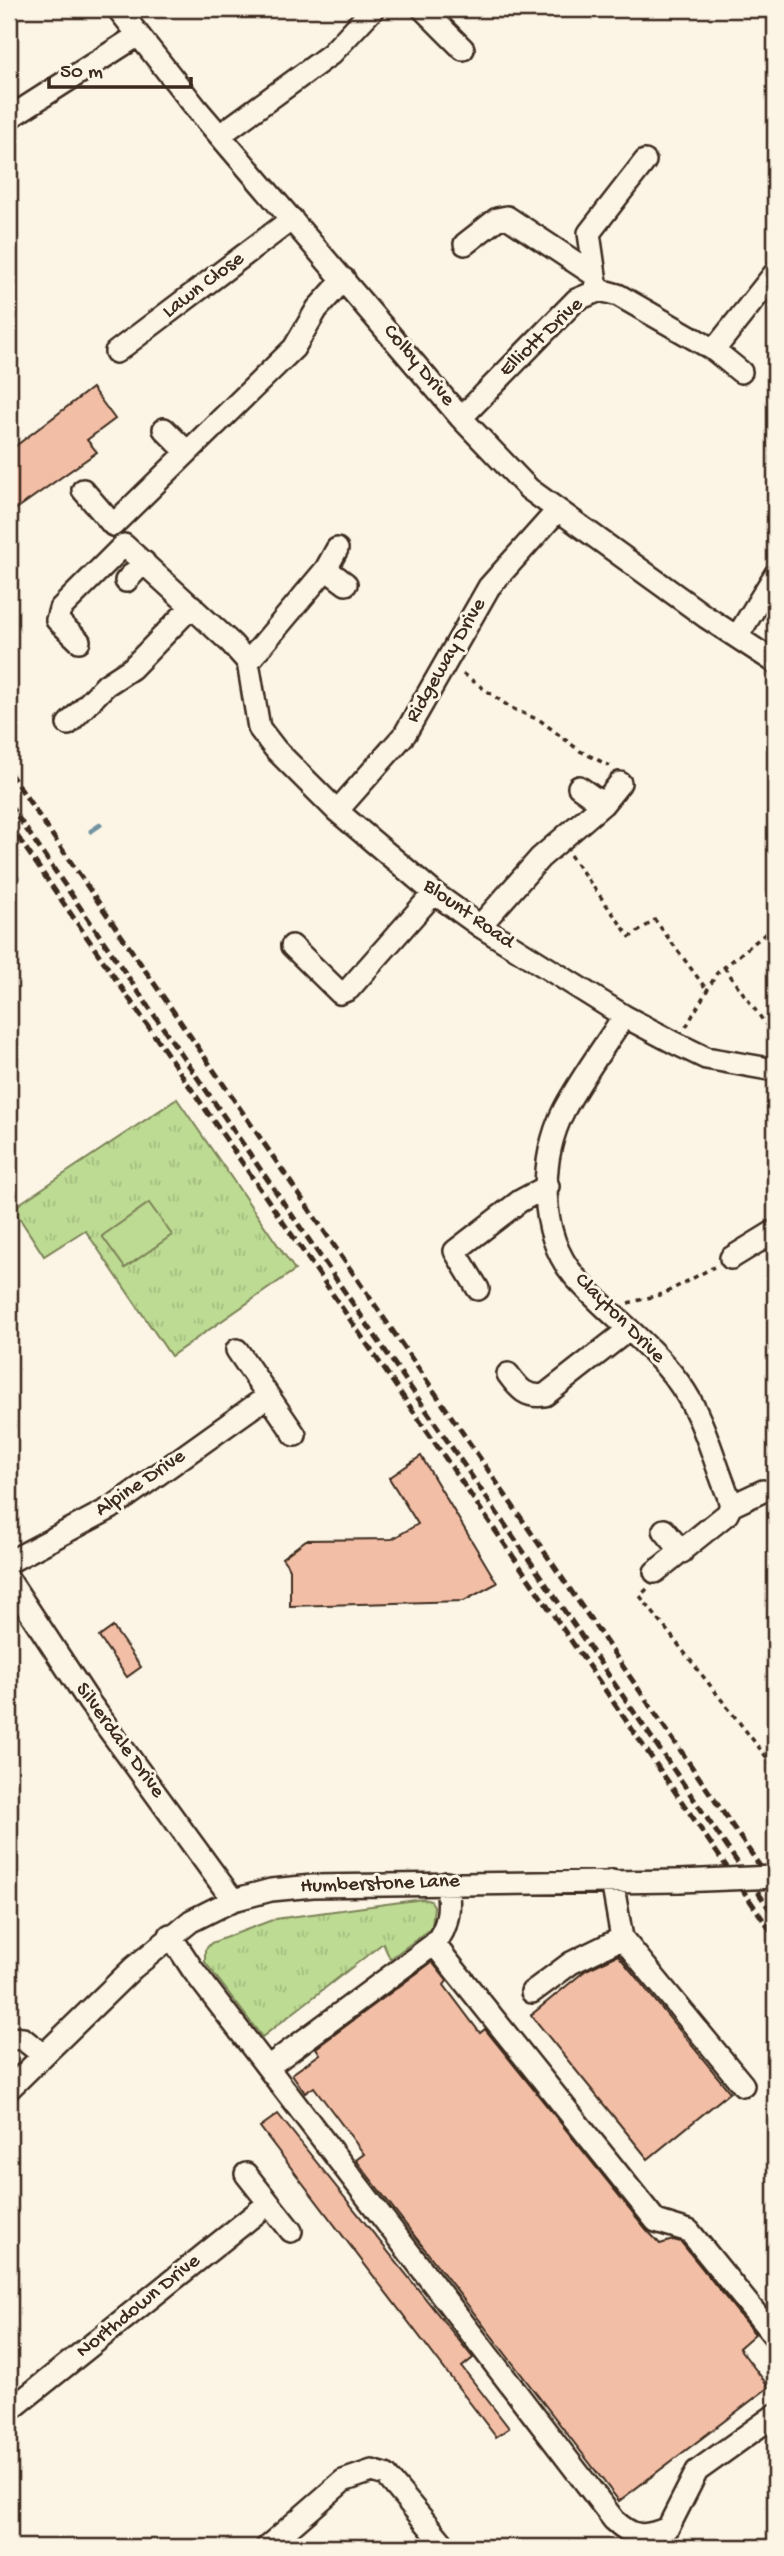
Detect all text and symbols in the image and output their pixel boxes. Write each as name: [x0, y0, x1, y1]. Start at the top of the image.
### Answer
scale bar: [49, 46, 191, 90]
text: 50 m: [60, 61, 103, 86]
street label: Lawn Close: [158, 246, 251, 325]
street label: Elliott Drive: [495, 292, 590, 383]
street label: Colby Drive: [377, 320, 460, 413]
street label: Ridgeway Drive: [401, 593, 493, 728]
street label: Blount Road: [417, 874, 520, 956]
street label: Clayton Drive: [568, 1268, 670, 1370]
street label: Alpine Drive: [91, 1444, 192, 1523]
street label: Silverdale Drive: [69, 1678, 170, 1805]
street label: Humberstone Lane: [300, 1870, 461, 1900]
street label: Northdown Drive: [72, 2249, 207, 2365]

